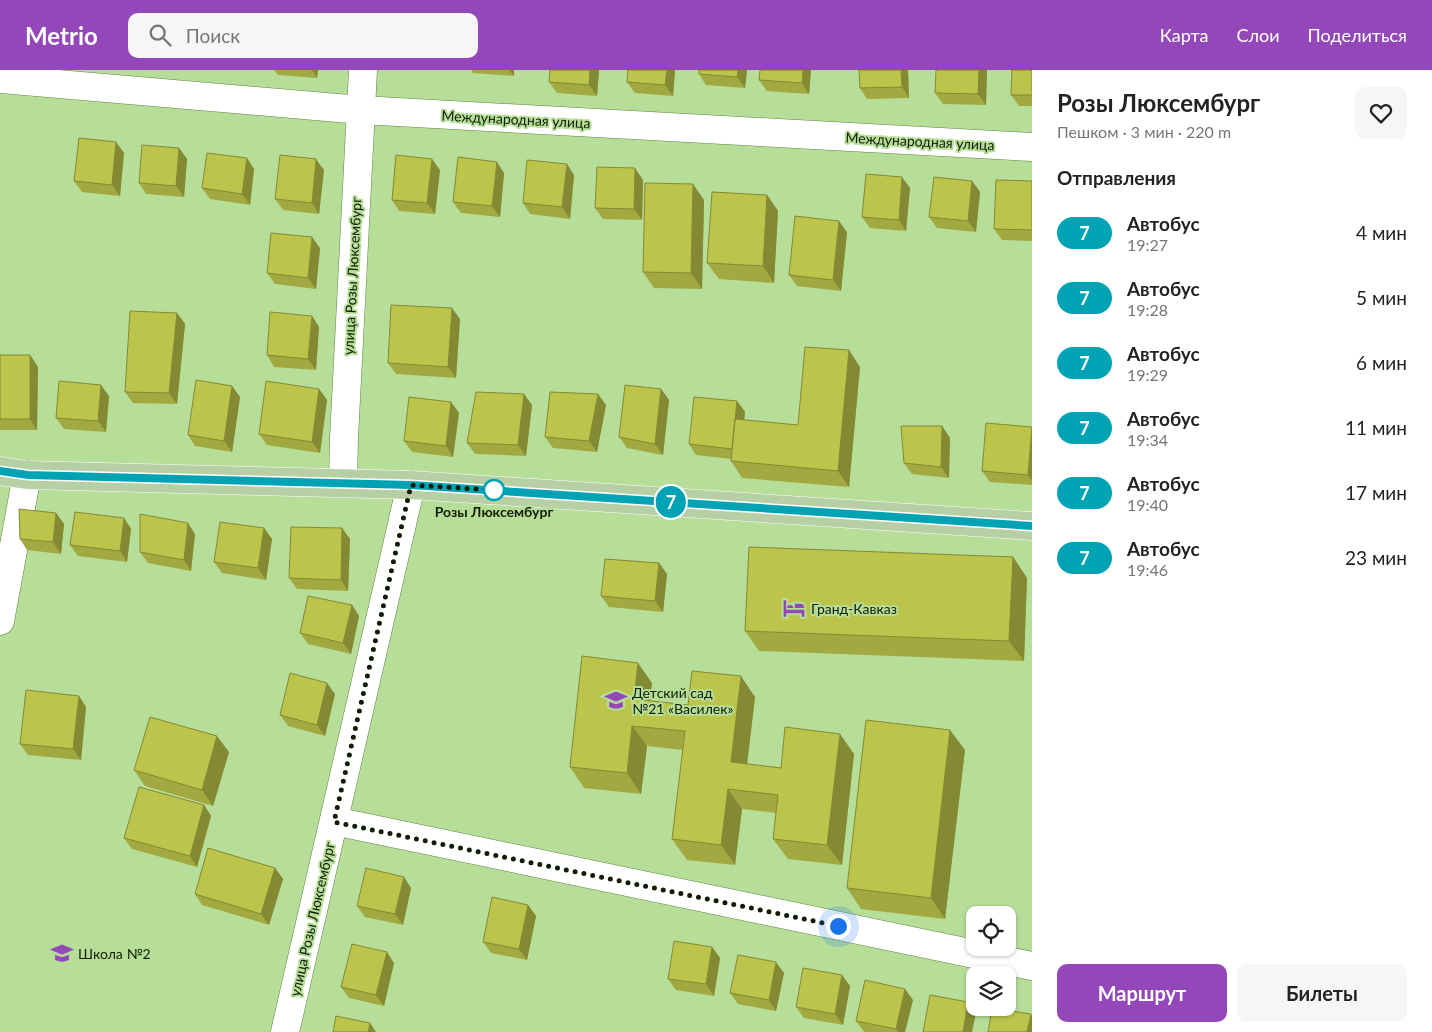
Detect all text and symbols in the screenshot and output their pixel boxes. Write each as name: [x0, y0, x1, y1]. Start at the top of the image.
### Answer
search box: [128, 13, 478, 58]
text: Metrio: [25, 21, 98, 50]
icon: search: [146, 21, 174, 49]
text: Поиск: [186, 24, 240, 47]
text: Карта: [1160, 24, 1208, 46]
text: Слои: [1236, 24, 1280, 46]
text: Поделиться: [1308, 24, 1407, 46]
button: heart: [1355, 87, 1407, 139]
text: Розы Люксембург: [1057, 88, 1260, 117]
street label: Международная улица: [441, 107, 591, 131]
text: Пешком · 3 мин · 220 m: [1057, 122, 1231, 141]
street label: Международная улица: [845, 129, 995, 153]
text: Отправления: [1057, 166, 1176, 189]
street label: улица Розы Люксембург: [339, 196, 365, 355]
text: Автобус: [1127, 212, 1200, 235]
text: 4 мин: [1356, 221, 1407, 244]
text: 7: [1079, 222, 1090, 244]
text: 19:27: [1127, 235, 1168, 254]
text: Автобус: [1127, 277, 1200, 300]
text: 5 мин: [1356, 286, 1407, 309]
text: 7: [1079, 287, 1090, 309]
text: 19:28: [1127, 300, 1168, 319]
text: Автобус: [1127, 342, 1200, 365]
text: 6 мин: [1356, 351, 1407, 374]
text: 7: [1079, 352, 1090, 374]
text: 19:29: [1127, 365, 1168, 384]
text: Автобус: [1127, 407, 1200, 430]
text: 11 мин: [1345, 416, 1407, 439]
text: 7: [1079, 417, 1090, 439]
text: 19:34: [1127, 430, 1168, 449]
text: Автобус: [1127, 472, 1200, 495]
marker: Розы Люксембург: [483, 479, 505, 501]
text: 17 мин: [1345, 481, 1407, 504]
text: 7: [1079, 482, 1090, 504]
line badge: 7: [655, 486, 687, 518]
text: 7: [666, 491, 676, 513]
text: 19:40: [1127, 495, 1168, 514]
place label: Розы Люксембург: [435, 503, 553, 520]
text: Автобус: [1127, 537, 1200, 560]
text: 23 мин: [1345, 546, 1407, 569]
text: 7: [1079, 547, 1090, 569]
text: 19:46: [1127, 560, 1168, 579]
hotel icon: Гранд-Кавказ: [781, 595, 807, 621]
place label: Гранд-Кавказ: [811, 600, 897, 617]
place label: Детский сад №21 «Василек»: [632, 684, 734, 717]
school or university icon: Детский сад №21 «Василек»: [603, 687, 629, 713]
street label: улица Розы Люксембург: [286, 840, 338, 998]
map controls: [966, 906, 1016, 1016]
button: locate: [966, 906, 1016, 956]
your location: [826, 914, 851, 939]
school or university icon: Школа №2: [49, 940, 75, 966]
place label: Школа №2: [78, 945, 151, 962]
button: Маршрут: [1057, 964, 1227, 1022]
button: Билеты: [1237, 964, 1407, 1022]
button: layers: [966, 966, 1016, 1016]

